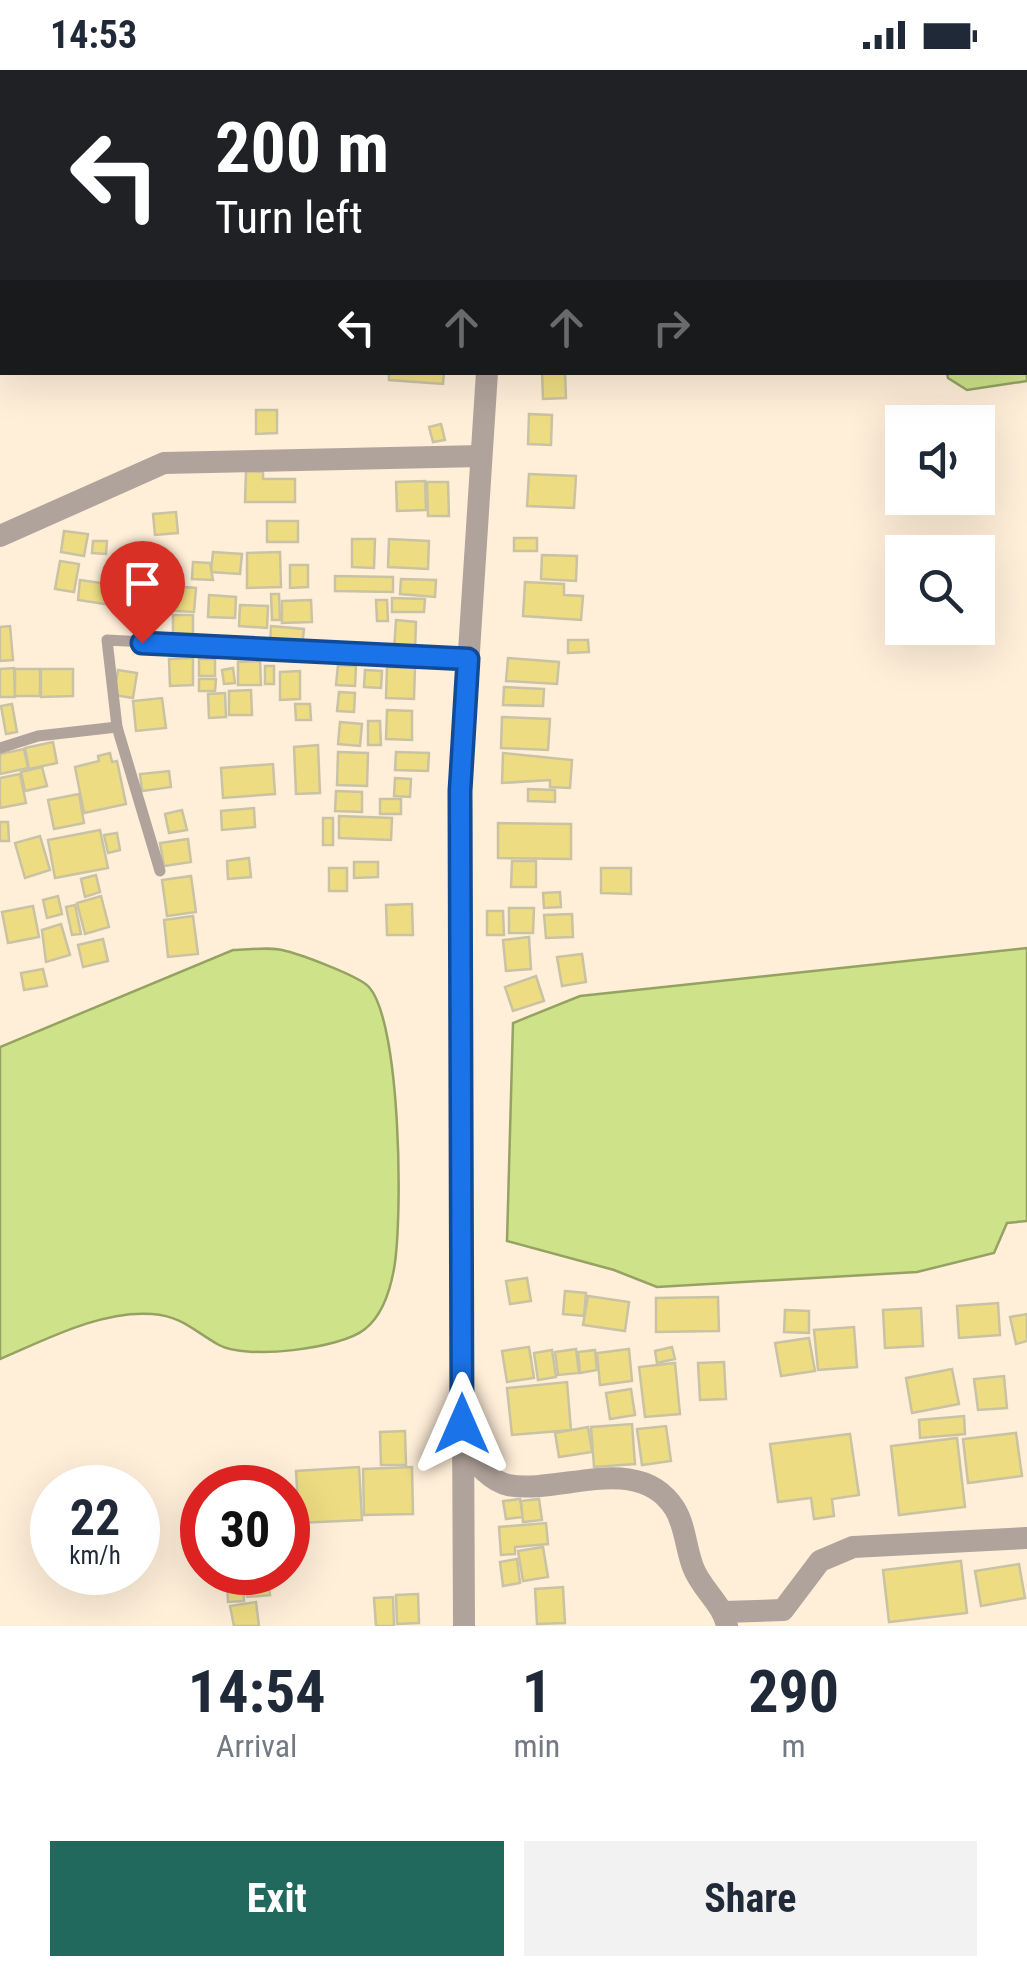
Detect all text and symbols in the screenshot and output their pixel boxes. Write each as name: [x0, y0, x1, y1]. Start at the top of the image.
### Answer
text: 14:53: [50, 13, 137, 57]
text: 200 m: [215, 107, 389, 189]
icon: left: [50, 110, 180, 240]
text: Turn left: [215, 191, 363, 244]
icon: left: [329, 300, 384, 355]
icon: ahead: [434, 300, 489, 355]
icon: ahead: [539, 300, 594, 355]
icon: right: [644, 300, 699, 355]
map controls: [885, 405, 995, 645]
button: sound: [885, 405, 995, 515]
button: search: [885, 535, 995, 645]
pin: [100, 541, 185, 644]
icon: arrive: [115, 556, 170, 611]
position arrow: [410, 1372, 514, 1476]
speed limit sign: 30: [180, 1465, 310, 1595]
text: 22: [70, 1489, 120, 1547]
text: km/h: [69, 1541, 121, 1570]
text: 14:54: [188, 1656, 326, 1727]
text: 1: [522, 1656, 552, 1727]
text: 290: [748, 1656, 839, 1727]
text: Arrival: [216, 1727, 297, 1765]
text: min: [513, 1727, 560, 1765]
text: m: [782, 1727, 806, 1765]
button: Exit: [50, 1841, 504, 1956]
button: Share: [524, 1841, 977, 1956]

